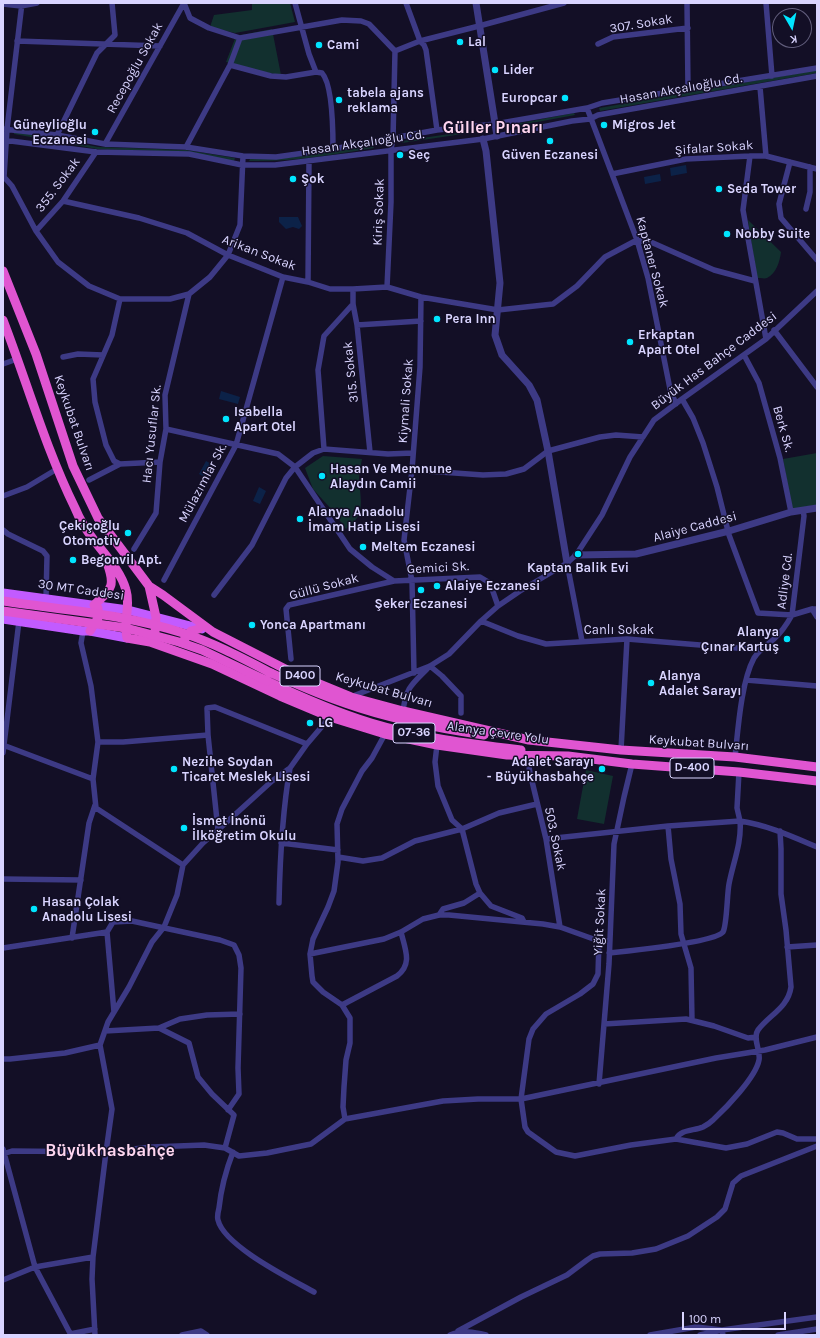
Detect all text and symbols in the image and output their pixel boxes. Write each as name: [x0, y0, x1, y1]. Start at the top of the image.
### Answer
north arrow: [772, 8, 812, 48]
street label: 307. Sokak: [608, 11, 674, 37]
street label: Recepoğlu Sokak: [104, 20, 166, 116]
text: K: [789, 32, 798, 46]
place label: Lal: [468, 34, 486, 50]
place label: Cami: [327, 37, 359, 53]
marker: Lal: [455, 37, 465, 47]
marker: Cami: [314, 40, 324, 50]
place label: Lider: [503, 62, 534, 78]
marker: Lider: [490, 65, 500, 75]
street label: Hasan Akçalıoğlu Cd.: [619, 71, 743, 107]
place label: tabela ajans reklama: [347, 85, 424, 116]
place label: Europcar: [501, 90, 557, 106]
marker: Europcar: [560, 93, 570, 103]
marker: tabela ajans reklama: [334, 95, 344, 105]
place label: Güneylioğlu Eczanesi: [13, 117, 87, 148]
place label: Migros Jet: [612, 117, 676, 133]
district label: Güller Pınarı: [443, 118, 543, 138]
marker: Migros Jet: [599, 120, 609, 130]
marker: Güneylioğlu Eczanesi: [90, 127, 100, 137]
street label: Hasan Akçalıoğlu Cd.: [301, 127, 425, 159]
marker: Güven Eczanesi: [545, 136, 555, 146]
street label: Şifalar Sokak: [674, 137, 754, 159]
place label: Seç: [408, 147, 430, 163]
place label: Güven Eczanesi: [502, 147, 598, 163]
marker: Seç: [395, 150, 405, 160]
street label: 355. Sokak: [32, 155, 84, 215]
place label: Şok: [301, 171, 324, 187]
marker: Şok: [288, 174, 298, 184]
street label: Kiriş Sokak: [370, 178, 388, 246]
place label: Seda Tower: [727, 181, 796, 197]
marker: Seda Tower: [714, 184, 724, 194]
street label: Kaptaner Sokak: [632, 215, 672, 309]
place label: Nobby Suite: [735, 226, 810, 242]
marker: Nobby Suite: [722, 229, 732, 239]
street label: Arikan Sokak: [220, 232, 298, 274]
street label: Büyük Has Bahçe Caddesi: [648, 309, 780, 413]
place label: Pera Inn: [445, 311, 496, 327]
marker: Pera Inn: [432, 314, 442, 324]
place label: Erkaptan Apart Otel: [638, 327, 700, 358]
marker: Erkaptan Apart Otel: [625, 337, 635, 347]
street label: 315. Sokak: [340, 341, 362, 403]
street label: Kiymali Sokak: [395, 358, 417, 444]
street label: Keykubat Bulvarı: [50, 373, 98, 473]
street label: Hacı Yusuflar Sk.: [139, 384, 165, 484]
place label: Isabella Apart Otel: [234, 404, 296, 435]
street label: Berk Sk.: [769, 404, 797, 454]
marker: Isabella Apart Otel: [221, 414, 231, 424]
street label: Mülazımlar Sk.: [175, 441, 231, 525]
place label: Hasan Ve Memnune Alaydın Camii: [330, 461, 452, 492]
marker: Hasan Ve Memnune Alaydın Camii: [317, 471, 327, 481]
place label: Alanya Anadolu İmam Hatip Lisesi: [308, 504, 420, 535]
street label: Alaiye Caddesi: [652, 508, 738, 546]
marker: Alanya Anadolu İmam Hatip Lisesi: [295, 514, 305, 524]
place label: Çekiçoğlu Otomotiv: [59, 518, 120, 549]
marker: Çekiçoğlu Otomotiv: [123, 528, 133, 538]
place label: Meltem Eczanesi: [371, 539, 476, 555]
marker: Meltem Eczanesi: [358, 542, 368, 552]
marker: Kaptan Balik Evi: [573, 549, 583, 559]
place label: Begonvil Apt.: [81, 552, 162, 568]
street label: Adliye Cd.: [774, 552, 796, 610]
marker: Begonvil Apt.: [68, 555, 78, 565]
street label: Gemici Sk.: [407, 559, 469, 577]
place label: Kaptan Balik Evi: [527, 560, 629, 576]
street label: Güllü Sokak: [288, 570, 360, 604]
street label: 30 MT Caddesi: [37, 576, 125, 604]
place label: Alaiye Eczanesi: [445, 578, 540, 594]
marker: Alaiye Eczanesi: [432, 581, 442, 591]
marker: Şeker Eczanesi: [416, 585, 426, 595]
place label: Şeker Eczanesi: [375, 596, 467, 612]
place label: Yonca Apartmanı: [260, 617, 366, 633]
marker: Yonca Apartmanı: [247, 620, 257, 630]
street label: Canlı Sokak: [584, 622, 654, 638]
place label: Alanya Çınar Kartuş: [701, 624, 779, 655]
marker: Alanya Çınar Kartuş: [782, 634, 792, 644]
road number: D400: [280, 666, 320, 686]
place label: Alanya Adalet Sarayı: [659, 668, 741, 699]
street label: Keykubat Bulvarı: [334, 669, 434, 711]
marker: Alanya Adalet Sarayı: [646, 678, 656, 688]
place label: LG: [318, 715, 333, 731]
marker: LG: [305, 718, 315, 728]
street label: Alanya Çevre Yolu: [446, 718, 550, 748]
road number: 07-36: [393, 723, 435, 743]
street label: Keykubat Bulvarı: [648, 732, 750, 754]
place label: Nezihe Soydan Ticaret Meslek Lisesi: [182, 754, 311, 785]
place label: Adalet Sarayı - Büyükhasbahçe: [487, 754, 594, 785]
road number: D-400: [670, 758, 714, 778]
marker: Nezihe Soydan Ticaret Meslek Lisesi: [169, 764, 179, 774]
marker: Adalet Sarayı - Büyükhasbahçe: [597, 764, 607, 774]
street label: 503. Sokak: [541, 806, 569, 872]
place label: İsmet İnönü İlköğretim Okulu: [192, 813, 296, 844]
marker: İsmet İnönü İlköğretim Okulu: [179, 823, 189, 833]
street label: Yiğit Sokak: [590, 888, 610, 956]
place label: Hasan Çolak Anadolu Lisesi: [42, 894, 132, 925]
marker: Hasan Çolak Anadolu Lisesi: [29, 904, 39, 914]
district label: Büyükhasbahçe: [45, 1141, 175, 1161]
scale bar: [684, 1304, 788, 1330]
text: 100 m: [689, 1312, 721, 1326]

